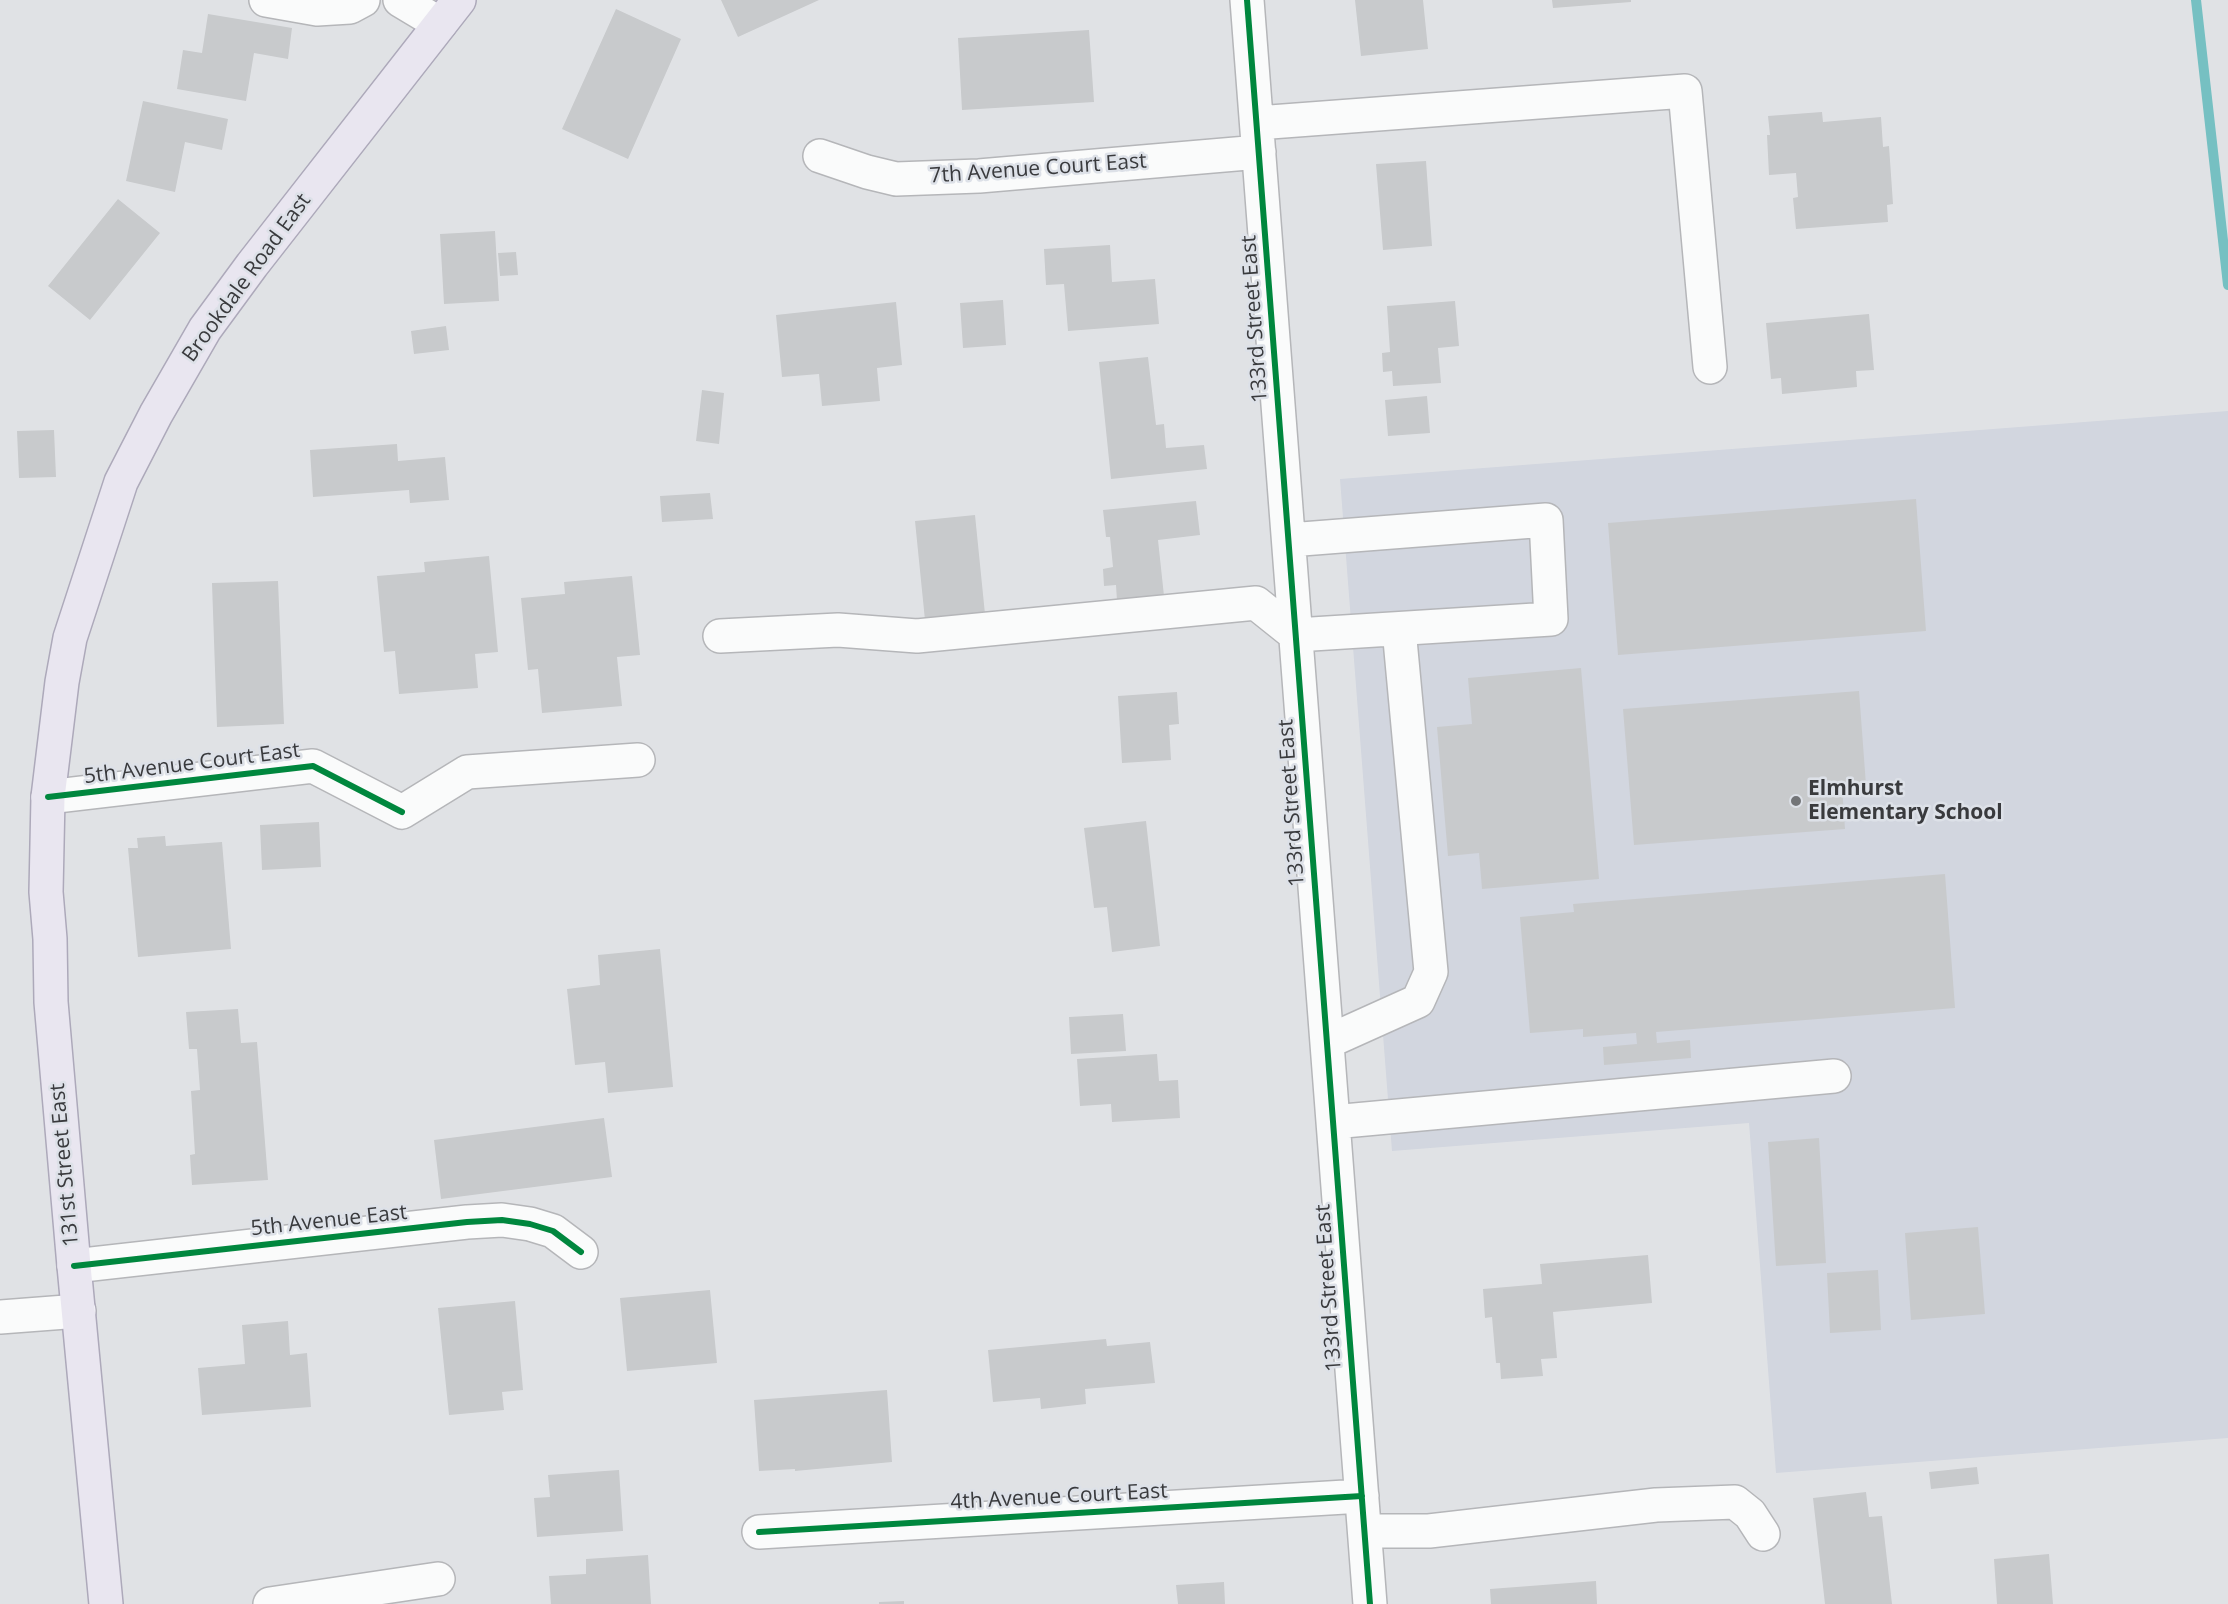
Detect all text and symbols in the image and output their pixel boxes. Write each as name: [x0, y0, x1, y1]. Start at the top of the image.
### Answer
street label: 7th Avenue Court East: [929, 149, 1147, 189]
street label: Brookdale Road East: [177, 189, 317, 367]
street label: 133rd Street East: [1237, 234, 1273, 404]
street label: 133rd Street East: [1274, 718, 1310, 888]
street label: 5th Avenue Court East: [83, 738, 301, 790]
place label: Elmhurst Elementary School: [1808, 776, 2003, 826]
marker: Elmhurst Elementary School: [1789, 794, 1803, 808]
street label: 131st Street East: [45, 1082, 85, 1248]
street label: 5th Avenue East: [250, 1200, 408, 1242]
street label: 133rd Street East: [1311, 1203, 1347, 1373]
street label: 4th Avenue Court East: [950, 1479, 1168, 1515]

